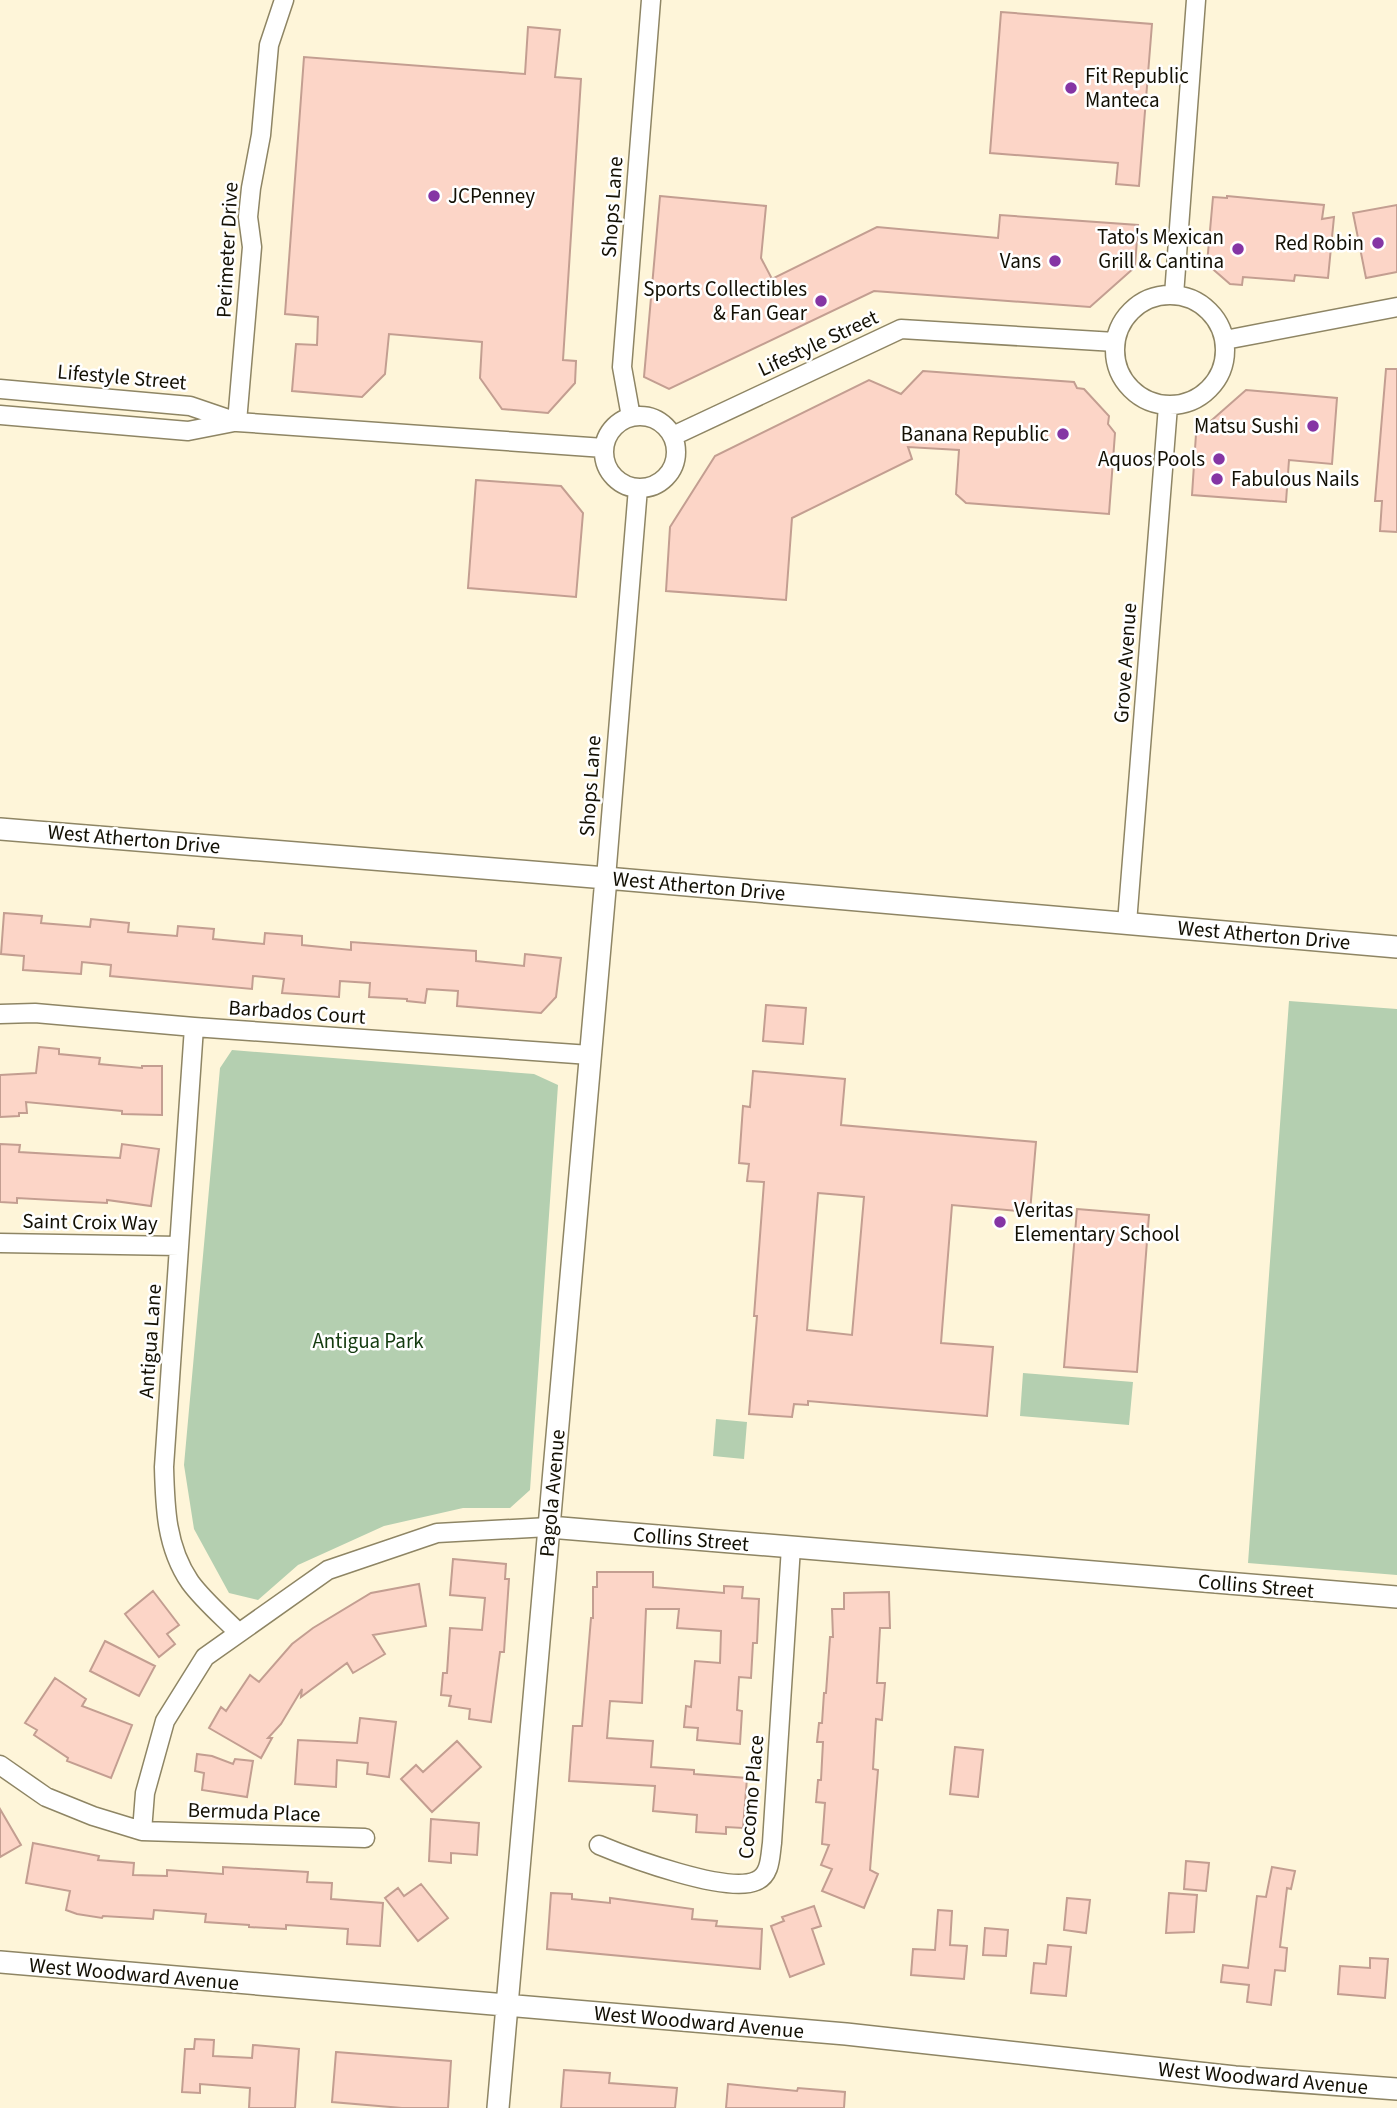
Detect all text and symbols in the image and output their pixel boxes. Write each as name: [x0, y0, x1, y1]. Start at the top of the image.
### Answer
place label: Fit Republic Manteca: [1085, 61, 1189, 115]
marker: Fit Republic Manteca: [1063, 80, 1079, 96]
street label: Shops Lane: [594, 155, 630, 259]
street label: Perimeter Drive: [208, 181, 246, 319]
place label: JCPenney: [448, 181, 535, 211]
marker: JCPenney: [426, 188, 442, 204]
place label: Tato's Mexican Grill & Cantina: [1097, 222, 1224, 276]
place label: Red Robin: [1275, 228, 1364, 258]
marker: Red Robin: [1370, 235, 1386, 251]
marker: Tato's Mexican Grill & Cantina: [1230, 241, 1246, 257]
place label: Vans: [1000, 246, 1041, 276]
marker: Vans: [1047, 253, 1063, 269]
place label: Sports Collectibles & Fan Gear: [643, 274, 808, 328]
marker: Sports Collectibles & Fan Gear: [813, 293, 829, 309]
street label: Lifestyle Street: [753, 302, 883, 384]
street label: Lifestyle Street: [56, 356, 188, 398]
place label: Matsu Sushi: [1194, 411, 1299, 441]
marker: Matsu Sushi: [1305, 418, 1321, 434]
place label: Banana Republic: [901, 419, 1049, 449]
marker: Banana Republic: [1055, 426, 1071, 442]
place label: Aquos Pools: [1098, 444, 1205, 474]
marker: Aquos Pools: [1211, 451, 1227, 467]
place label: Fabulous Nails: [1231, 464, 1359, 494]
marker: Fabulous Nails: [1209, 471, 1225, 487]
street label: Grove Avenue: [1106, 602, 1144, 724]
street label: Shops Lane: [572, 734, 608, 838]
street label: West Atherton Drive: [46, 817, 222, 861]
street label: West Atherton Drive: [611, 864, 787, 908]
street label: West Atherton Drive: [1176, 913, 1352, 957]
street label: Barbados Court: [227, 992, 367, 1032]
place label: Veritas Elementary School: [1014, 1195, 1180, 1249]
street label: Saint Croix Way: [22, 1206, 158, 1238]
marker: Veritas Elementary School: [992, 1214, 1008, 1230]
street label: Antigua Lane: [131, 1283, 169, 1399]
park label: Antigua Park: [312, 1326, 424, 1356]
street label: Pagola Avenue: [531, 1428, 573, 1558]
street label: Collins Street: [632, 1519, 750, 1559]
street label: Collins Street: [1197, 1566, 1315, 1606]
street label: Cocomo Place: [731, 1734, 771, 1860]
street label: Bermuda Place: [187, 1795, 321, 1829]
street label: West Woodward Avenue: [28, 1950, 240, 1998]
street label: West Woodward Avenue: [593, 1998, 805, 2046]
street label: West Woodward Avenue: [1157, 2054, 1369, 2102]

